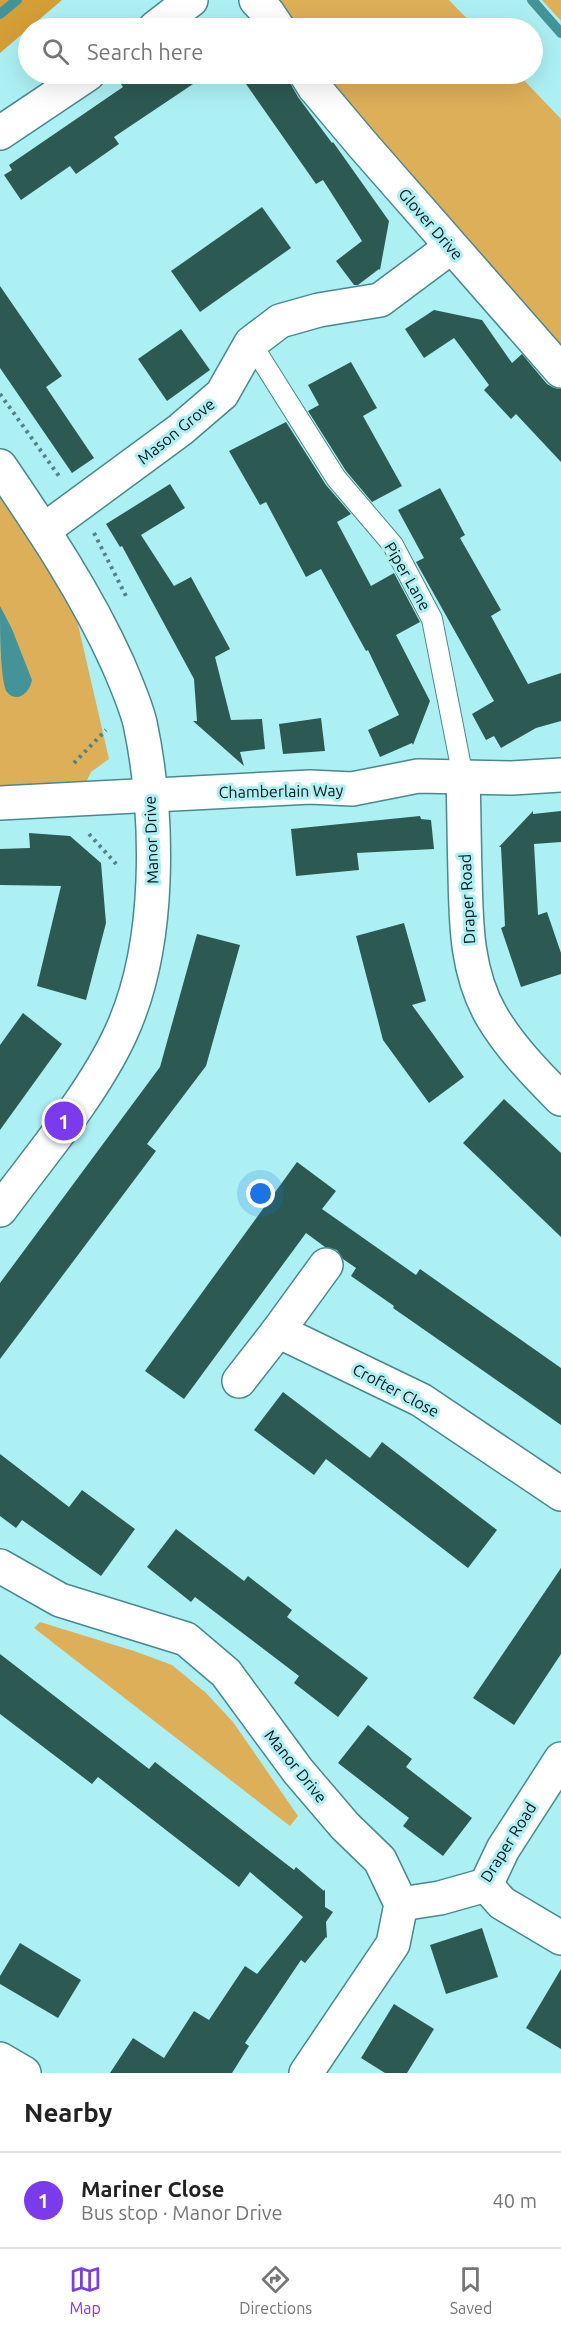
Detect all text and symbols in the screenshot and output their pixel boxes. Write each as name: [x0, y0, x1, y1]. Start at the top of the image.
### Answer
search box: [18, 18, 543, 84]
icon: search: [39, 35, 72, 68]
text: Search here: [87, 39, 203, 64]
street label: Glover Drive: [395, 185, 467, 263]
street label: Mason Grove: [134, 394, 218, 468]
street label: Piper Lane: [381, 539, 435, 613]
street label: Chamberlain Way: [218, 781, 344, 801]
street label: Manor Drive: [140, 796, 162, 884]
street label: Draper Road: [456, 853, 478, 945]
pin: 1: [44, 1098, 84, 1144]
your location: [246, 1179, 275, 1208]
street label: Crofter Close: [350, 1360, 442, 1420]
street label: Manor Drive: [261, 1726, 331, 1806]
street label: Draper Road: [476, 1799, 540, 1885]
text: Nearby: [24, 2098, 112, 2127]
text: Mariner Close: [81, 2176, 225, 2201]
text: 1: [38, 2189, 49, 2212]
text: 40 m: [493, 2189, 537, 2212]
text: Bus stop · Manor Drive: [81, 2201, 283, 2224]
tab: Map: [69, 2263, 102, 2317]
tab: Directions: [239, 2263, 312, 2317]
tab: Saved: [450, 2263, 492, 2317]

